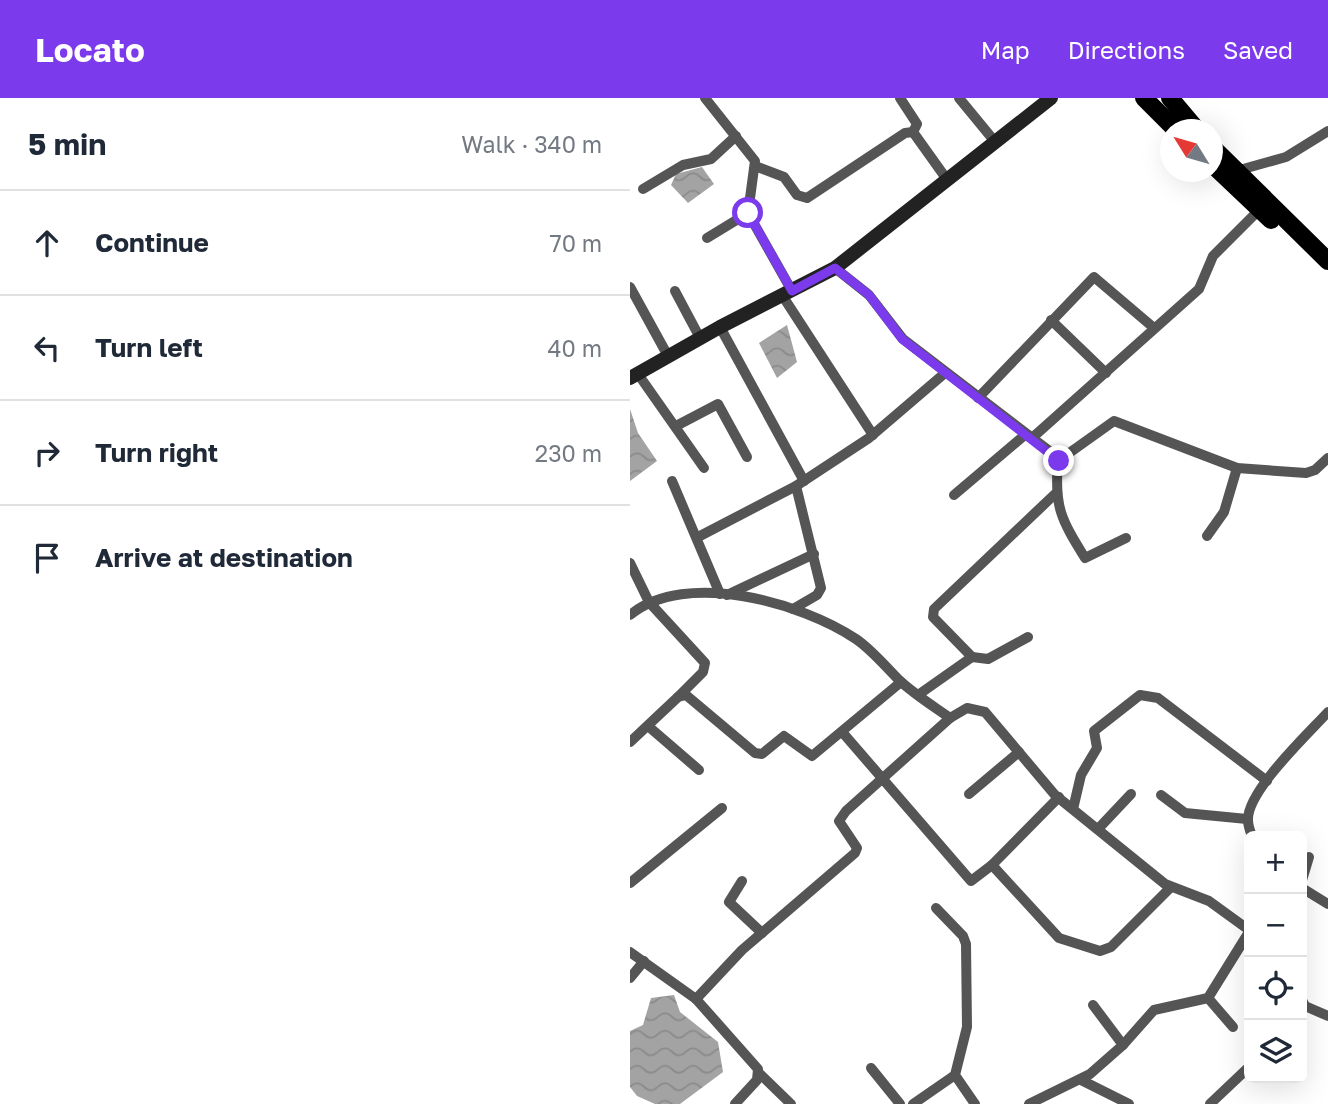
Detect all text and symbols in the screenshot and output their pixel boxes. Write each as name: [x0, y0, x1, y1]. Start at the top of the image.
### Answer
text: Locato: [35, 30, 145, 69]
text: Map: [981, 35, 1030, 64]
text: Directions: [1068, 35, 1185, 64]
text: Saved: [1223, 35, 1293, 64]
north arrow: [1160, 119, 1223, 182]
text: 5 min: [28, 126, 106, 162]
text: Walk · 340 m: [461, 130, 602, 158]
route start: [732, 197, 763, 228]
icon: ahead: [28, 224, 66, 262]
text: Continue: [95, 227, 209, 258]
text: 70 m: [549, 229, 602, 257]
icon: left: [28, 329, 66, 367]
text: Turn left: [95, 332, 203, 363]
text: 40 m: [548, 334, 602, 362]
icon: right: [28, 434, 66, 472]
text: Turn right: [95, 437, 218, 468]
text: 230 m: [535, 439, 602, 467]
route end: [1043, 445, 1074, 476]
icon: arrive: [28, 539, 66, 577]
text: Arrive at destination: [95, 542, 353, 573]
map controls: [1244, 831, 1307, 1083]
button: +: [1244, 831, 1307, 894]
button: −: [1244, 894, 1307, 957]
button: locate: [1244, 957, 1307, 1020]
button: layers: [1244, 1020, 1307, 1083]

